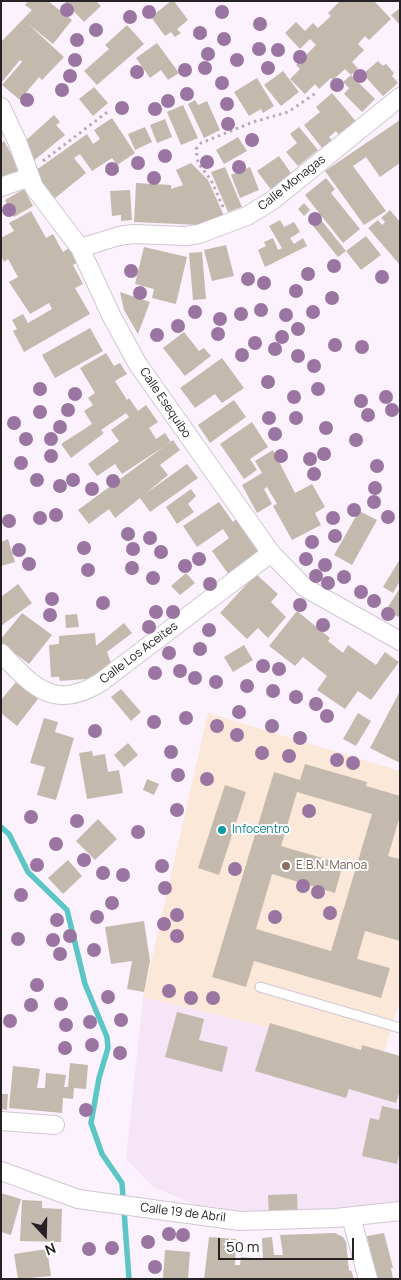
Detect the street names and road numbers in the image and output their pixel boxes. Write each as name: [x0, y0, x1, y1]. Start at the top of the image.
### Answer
street label: Calle Monagas: [256, 152, 328, 214]
street label: Calle Esequibo: [136, 365, 194, 441]
street label: Calle Los Aceites: [97, 619, 181, 687]
street label: Calle 19 de Abril: [139, 1201, 227, 1225]

